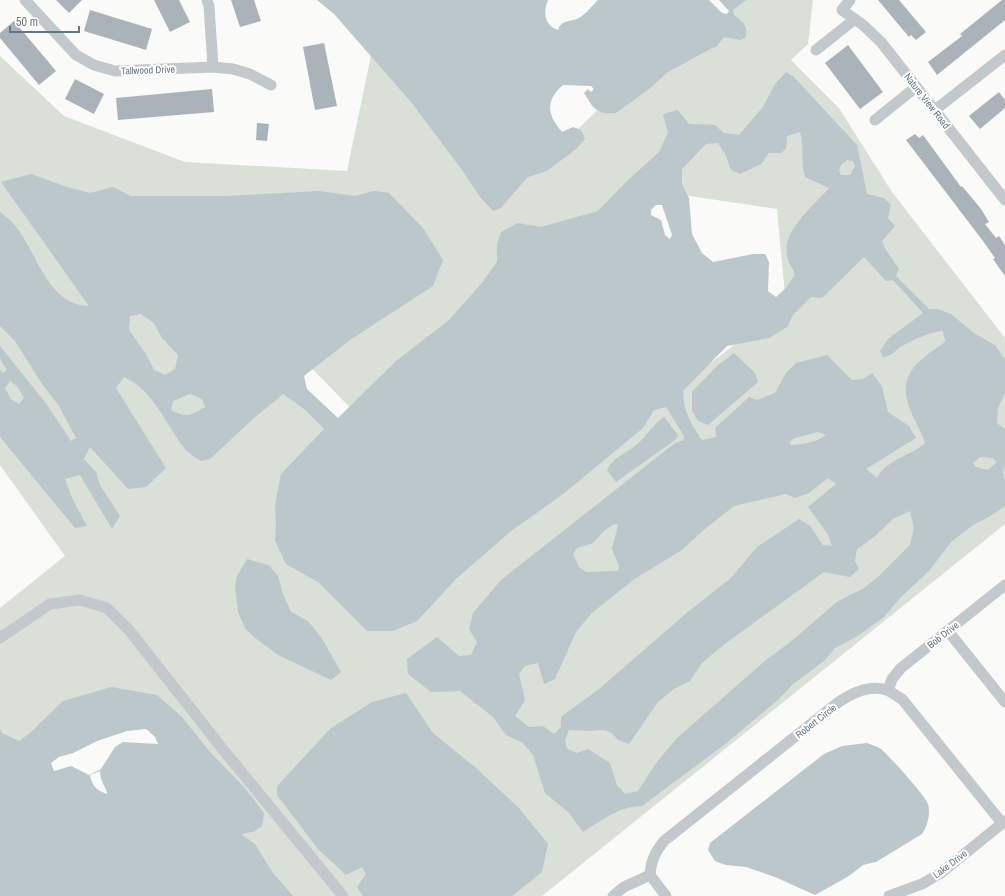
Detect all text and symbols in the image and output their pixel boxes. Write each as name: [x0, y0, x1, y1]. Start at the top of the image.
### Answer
scale bar: [10, 8, 79, 34]
text: 50 m: [16, 14, 38, 30]
street label: Tallwood Drive: [121, 63, 176, 77]
street label: Nature View Road: [901, 71, 953, 131]
street label: Bob Drive: [925, 618, 962, 651]
street label: Robert Circle: [793, 701, 839, 741]
street label: Lake Drive: [930, 847, 970, 881]

